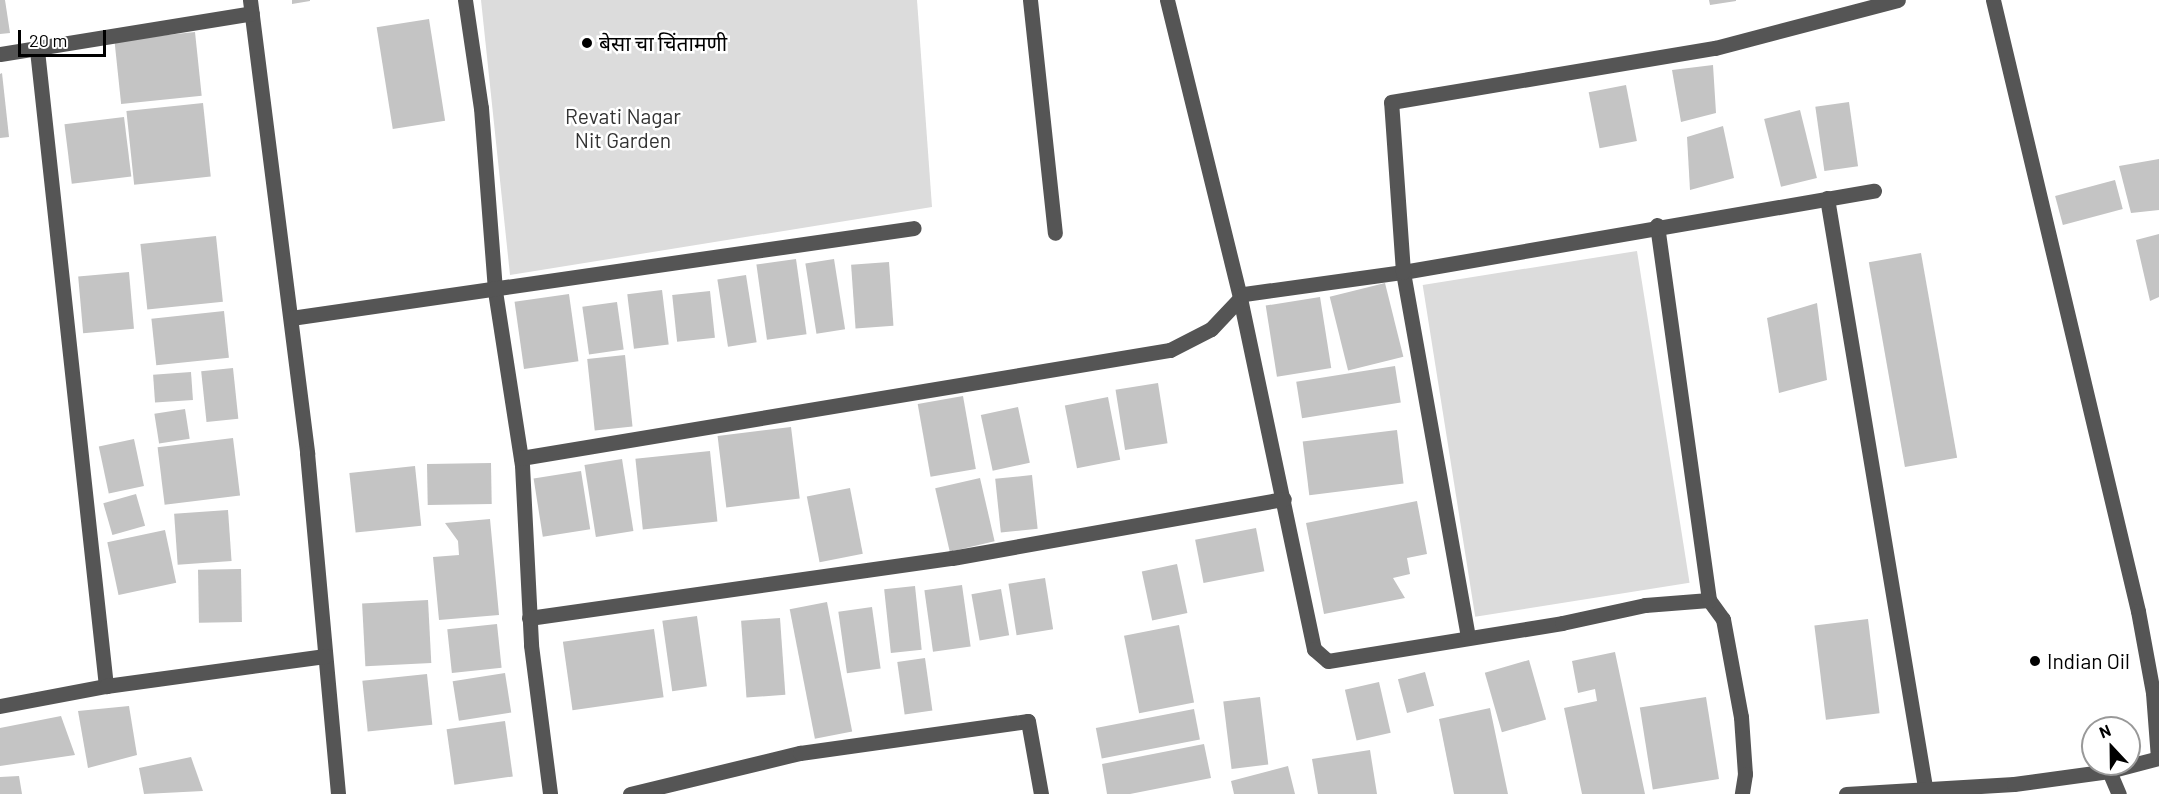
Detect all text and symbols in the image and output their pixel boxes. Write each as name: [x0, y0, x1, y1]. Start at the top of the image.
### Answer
scale bar: [21, 18, 110, 56]
text: 20 m: [29, 29, 67, 51]
place label: बेसा चा चिंतामणी: [599, 30, 727, 56]
marker: बेसा चा चिंतामणी: [580, 36, 594, 50]
park label: Revati Nagar Nit Garden: [565, 103, 681, 153]
place label: Indian Oil: [2047, 648, 2130, 674]
marker: Indian Oil: [2028, 654, 2042, 668]
north arrow: [2081, 716, 2141, 776]
text: N: [2096, 720, 2113, 742]

